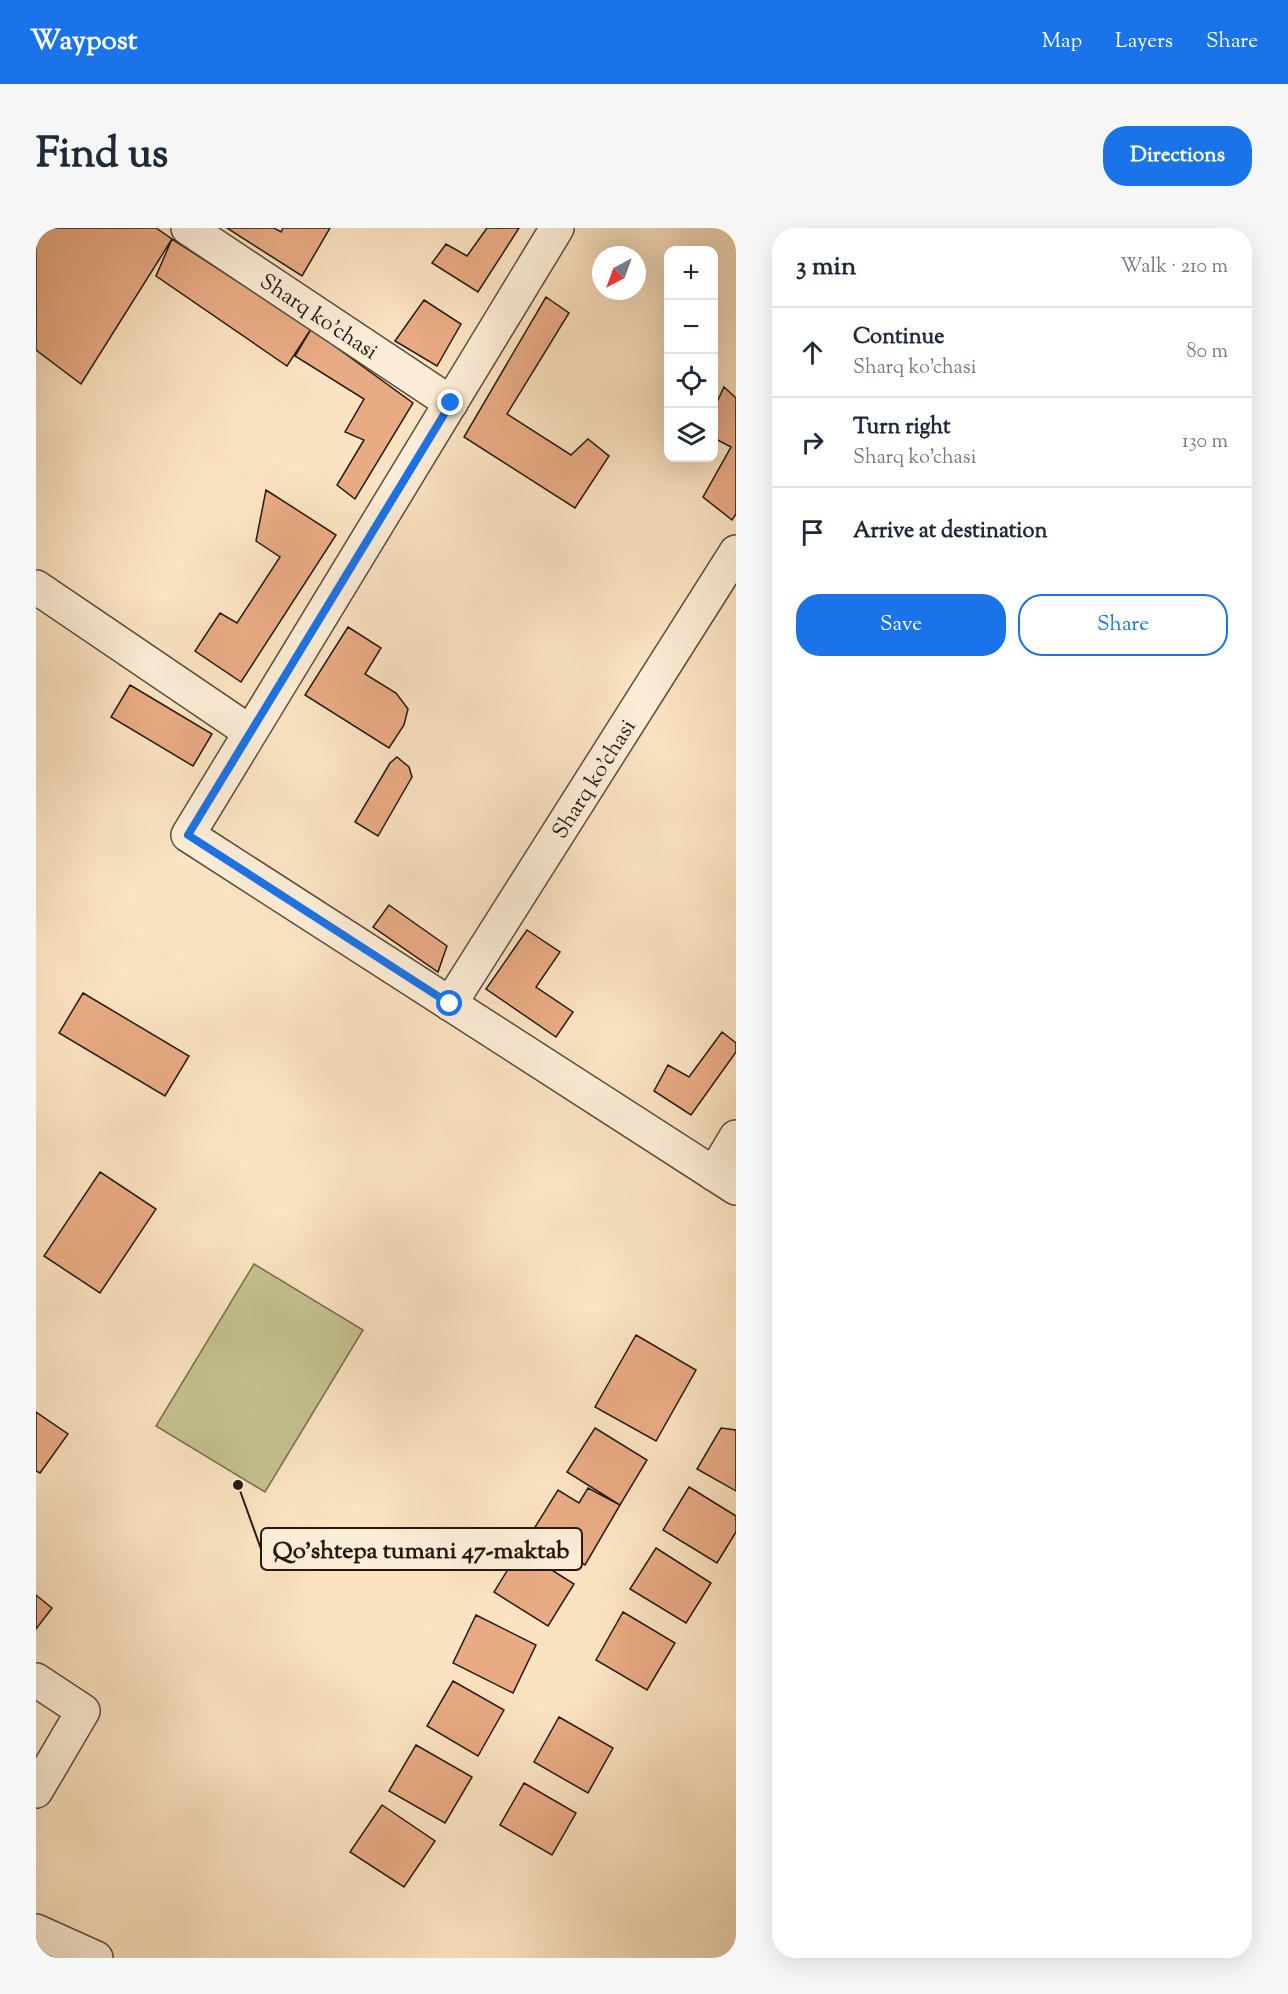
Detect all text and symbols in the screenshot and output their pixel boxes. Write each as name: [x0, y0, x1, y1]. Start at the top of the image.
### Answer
text: Waypost: [30, 22, 137, 62]
text: Map: [1042, 27, 1082, 57]
text: Layers: [1115, 27, 1173, 57]
text: Share: [1206, 27, 1258, 57]
text: Find us: [36, 126, 168, 186]
button: Directions: [1103, 126, 1252, 186]
north arrow: [592, 246, 646, 300]
map controls: [664, 246, 718, 462]
button: +: [664, 246, 718, 300]
text: 3 min: [796, 249, 856, 286]
text: Walk · 210 m: [1120, 253, 1228, 282]
street label: Sharq ko'chasi: [252, 267, 383, 369]
button: −: [664, 300, 718, 354]
text: Continue: [853, 322, 944, 354]
icon: ahead: [796, 336, 829, 369]
text: 80 m: [1187, 338, 1228, 367]
button: locate: [664, 354, 718, 408]
text: Sharq ko'chasi: [853, 354, 976, 383]
route end: [437, 389, 463, 415]
button: layers: [664, 408, 718, 462]
text: Turn right: [853, 412, 950, 444]
icon: right: [796, 426, 829, 459]
text: 130 m: [1182, 428, 1228, 457]
text: Sharq ko'chasi: [853, 444, 976, 473]
icon: arrive: [796, 516, 829, 549]
text: Arrive at destination: [853, 516, 1048, 548]
button: Save: [796, 594, 1006, 656]
button: Share: [1018, 594, 1228, 656]
street label: Sharq ko'chasi: [545, 714, 645, 846]
route start: [436, 990, 462, 1016]
callout: Qo'shtepa tumani 47-maktab: [261, 1528, 582, 1570]
text: Qo'shtepa tumani 47-maktab: [273, 1535, 569, 1569]

